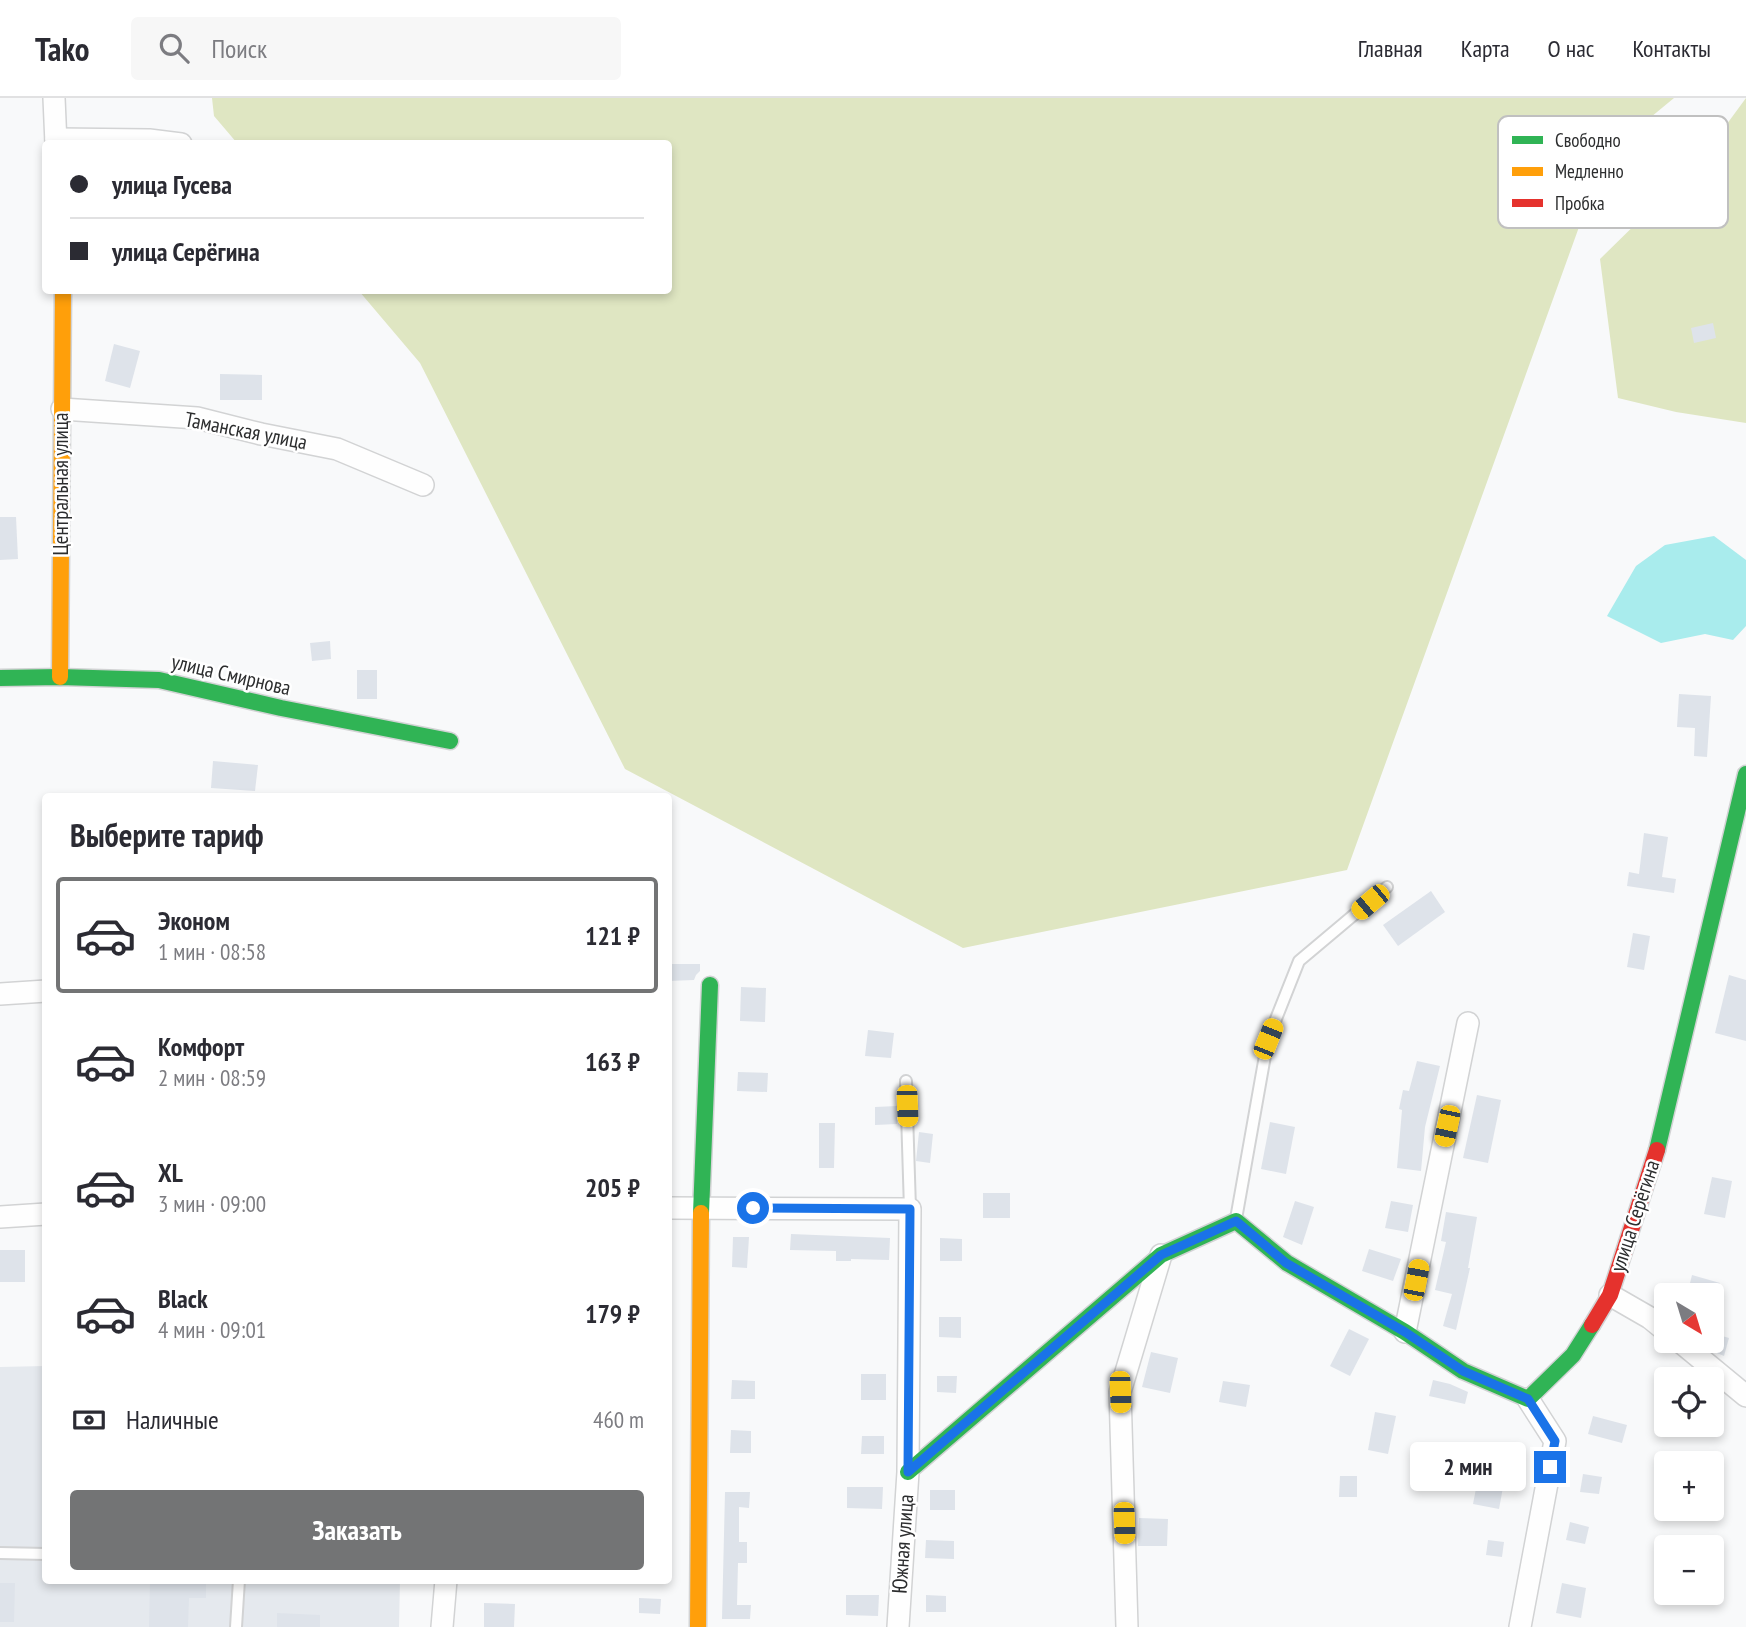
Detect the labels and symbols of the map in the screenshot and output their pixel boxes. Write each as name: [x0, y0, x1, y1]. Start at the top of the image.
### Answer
legend: [1498, 116, 1728, 228]
text: Свободно: [1555, 128, 1621, 152]
text: Медленно: [1555, 159, 1624, 183]
text: Пробка: [1555, 191, 1605, 215]
street label: Таманская улица: [183, 405, 309, 456]
street label: Центральная улица: [47, 413, 74, 555]
street label: улица Смирнова: [169, 648, 293, 701]
car: [1348, 880, 1393, 924]
car: [1251, 1016, 1286, 1062]
car: [896, 1085, 919, 1127]
car: [1433, 1103, 1462, 1149]
street label: улица Серёгина: [1604, 1157, 1665, 1275]
route start: [737, 1192, 769, 1224]
car: [1402, 1257, 1431, 1303]
north arrow: [1654, 1283, 1724, 1353]
car: [1109, 1371, 1132, 1413]
callout: 2 мин: [1410, 1442, 1526, 1492]
route end: [1534, 1451, 1566, 1483]
street label: Южная улица: [886, 1493, 919, 1595]
car: [1113, 1502, 1136, 1544]

